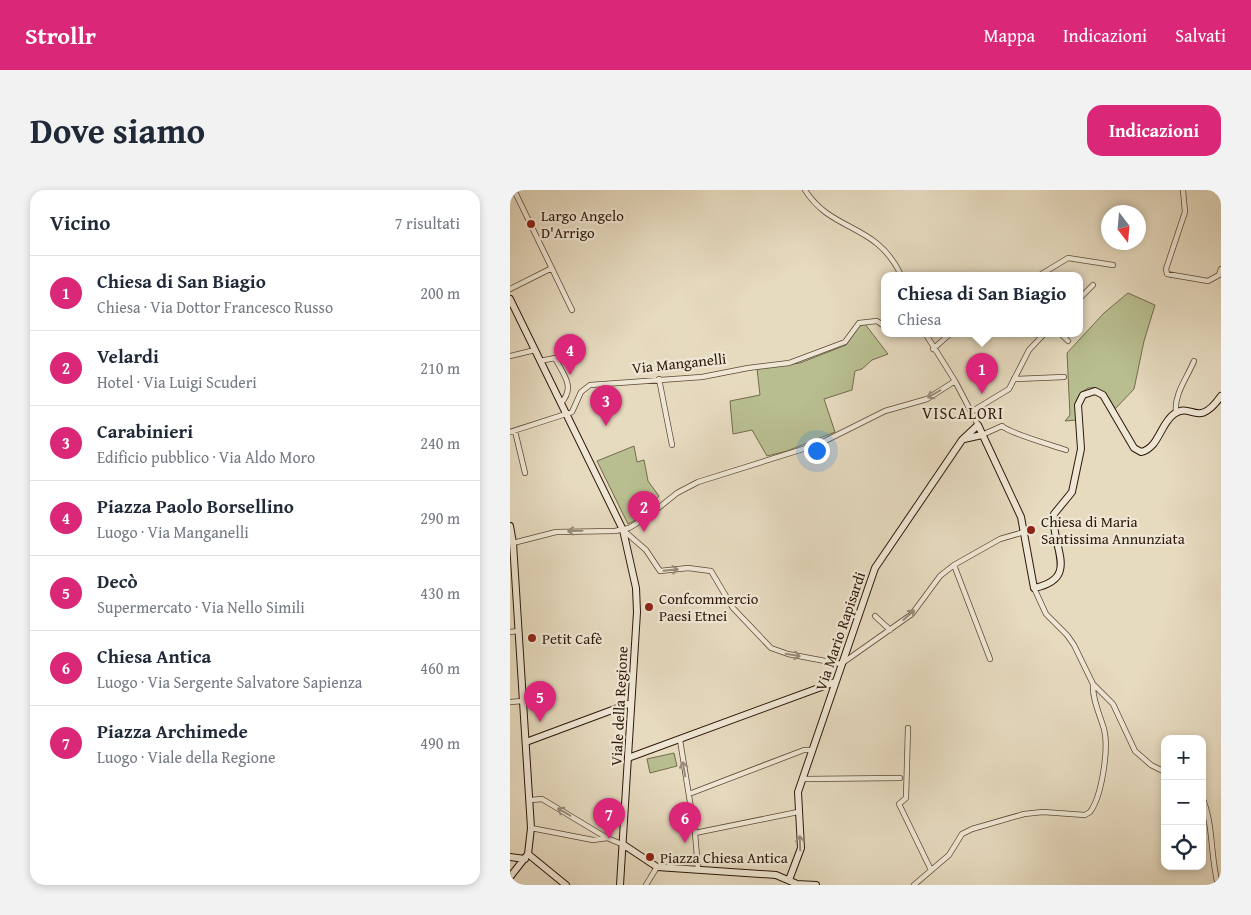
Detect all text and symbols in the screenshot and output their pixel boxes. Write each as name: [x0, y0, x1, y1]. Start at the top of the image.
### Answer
text: Strollr: [25, 18, 96, 53]
text: Mappa: [984, 22, 1035, 49]
text: Indicazioni: [1063, 22, 1147, 49]
text: Salvati: [1175, 22, 1226, 49]
text: Dove siamo: [30, 105, 205, 156]
button: Indicazioni: [1087, 105, 1221, 156]
place label: Largo Angelo D'Arrigo: [541, 205, 624, 243]
north arrow: [1101, 205, 1146, 250]
text: Vicino: [50, 207, 110, 238]
text: 7 risultati: [395, 211, 460, 235]
marker: Largo Angelo D'Arrigo: [525, 218, 537, 230]
text: Chiesa di San Biagio: [97, 267, 266, 295]
popup: [881, 272, 1083, 337]
text: Chiesa di San Biagio: [898, 279, 1066, 307]
text: 1: [62, 281, 70, 305]
text: 200 m: [420, 281, 460, 305]
text: Chiesa · Via Dottor Francesco Russo: [97, 295, 333, 319]
text: Chiesa: [898, 307, 941, 331]
pin: 4: [554, 334, 586, 375]
text: Velardi: [97, 342, 159, 370]
street label: Via Manganelli: [631, 348, 727, 378]
pin: 1: [966, 353, 998, 394]
text: 2: [62, 356, 70, 380]
text: 210 m: [420, 356, 460, 380]
text: Hotel · Via Luigi Scuderi: [97, 370, 257, 394]
pin: 3: [590, 385, 622, 426]
one-way arrow: [928, 390, 942, 400]
district label: VISCALORI: [922, 401, 1004, 425]
text: Carabinieri: [97, 417, 193, 445]
text: 3: [62, 431, 70, 455]
text: 240 m: [420, 431, 460, 455]
your location: [804, 438, 830, 464]
text: Edificio pubblico · Via Aldo Moro: [97, 445, 315, 469]
pin: 2: [628, 491, 660, 532]
text: Piazza Paolo Borsellino: [97, 492, 294, 520]
text: 4: [62, 506, 70, 530]
text: 290 m: [420, 506, 460, 530]
place label: Chiesa di Maria Santissima Annunziata: [1041, 511, 1185, 549]
text: Luogo · Via Manganelli: [97, 520, 249, 544]
marker: Chiesa di Maria Santissima Annunziata: [1025, 524, 1037, 536]
one-way arrow: [567, 526, 584, 536]
one-way arrow: [663, 565, 679, 575]
text: Decò: [97, 567, 138, 595]
street label: Via Mario Rapisardi: [810, 569, 870, 693]
text: 5: [62, 581, 70, 605]
text: 430 m: [420, 581, 460, 605]
place label: Confcommercio Paesi Etnei: [659, 588, 759, 626]
text: Supermercato · Via Nello Simili: [97, 595, 305, 619]
marker: Confcommercio Paesi Etnei: [643, 601, 655, 613]
one-way arrow: [902, 609, 915, 621]
place label: Petit Cafè: [542, 628, 602, 649]
marker: Petit Cafè: [526, 632, 538, 644]
text: Chiesa Antica: [97, 642, 211, 670]
street label: Viale della Regione: [605, 646, 633, 766]
one-way arrow: [785, 650, 801, 660]
text: 6: [62, 656, 70, 680]
text: 460 m: [420, 656, 460, 680]
text: Luogo · Via Sergente Salvatore Sapienza: [97, 670, 362, 694]
pin: 5: [524, 681, 556, 722]
text: Piazza Archimede: [97, 717, 248, 745]
text: 7: [62, 731, 70, 755]
text: 490 m: [420, 731, 460, 755]
map controls: [1161, 735, 1206, 870]
button: +: [1161, 735, 1206, 780]
text: Luogo · Viale della Regione: [97, 745, 275, 769]
one-way arrow: [679, 761, 689, 777]
button: −: [1161, 780, 1206, 825]
pin: 7: [593, 798, 625, 839]
pin: 6: [669, 802, 701, 843]
one-way arrow: [557, 807, 572, 817]
button: locate: [1161, 825, 1206, 870]
one-way arrow: [795, 835, 805, 852]
place label: Piazza Chiesa Antica: [660, 847, 788, 868]
marker: Piazza Chiesa Antica: [644, 851, 656, 863]

